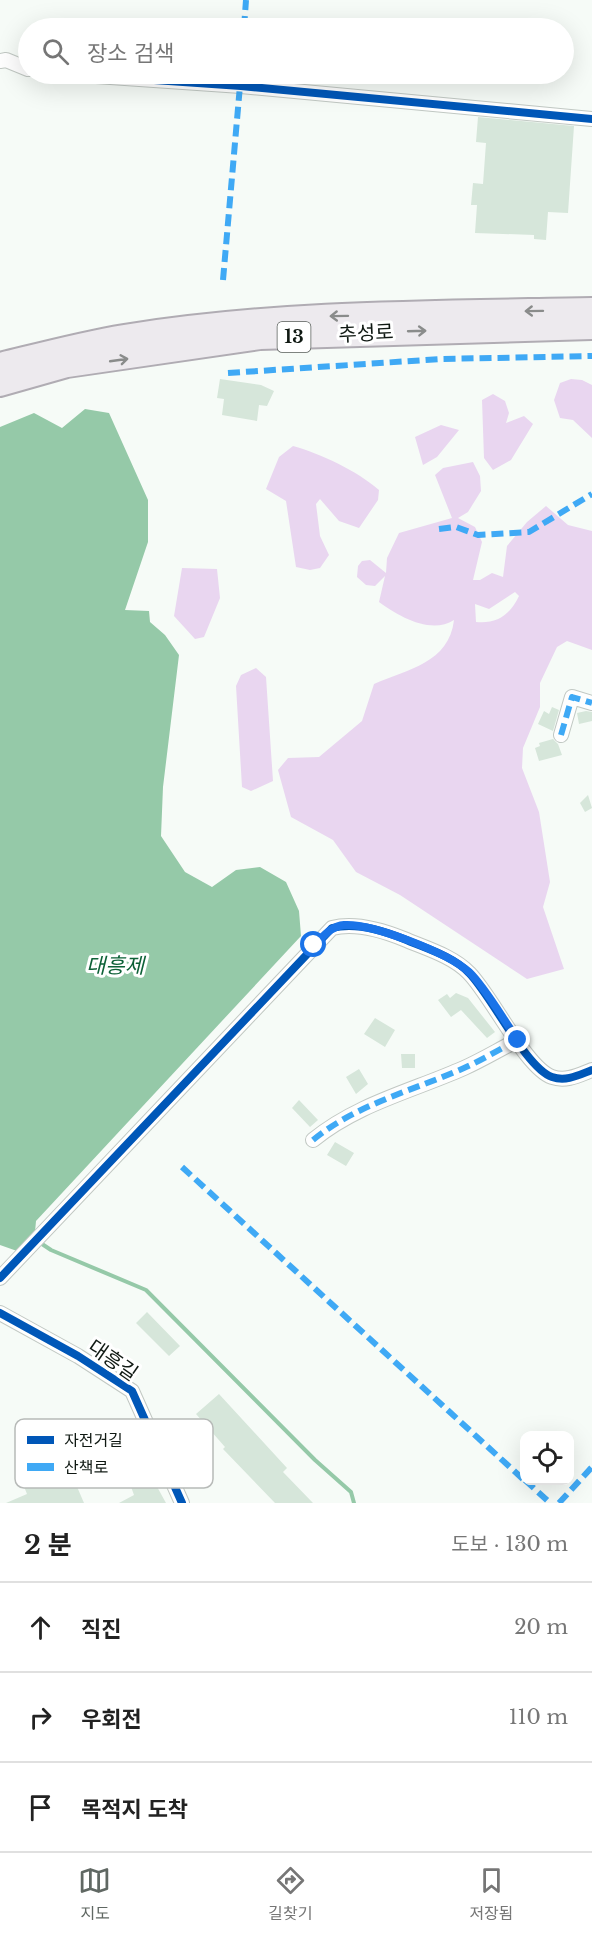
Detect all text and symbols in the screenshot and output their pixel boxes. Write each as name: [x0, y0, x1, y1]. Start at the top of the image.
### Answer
search box: [18, 18, 574, 84]
icon: search: [39, 35, 72, 68]
text: 장소 검색: [87, 40, 174, 67]
one-way arrow: [524, 305, 544, 317]
one-way arrow: [329, 310, 349, 322]
street label: 추성로: [338, 320, 394, 346]
road number: 13: [278, 322, 310, 352]
one-way arrow: [406, 326, 426, 337]
one-way arrow: [108, 354, 128, 365]
route start: [300, 931, 326, 957]
water label: 대흥제: [86, 953, 147, 979]
route end: [504, 1026, 530, 1052]
street label: 대흥길: [84, 1334, 142, 1386]
legend: [15, 1419, 213, 1488]
text: 자전거길: [64, 1430, 123, 1450]
map controls: [520, 1431, 574, 1485]
button: locate: [520, 1431, 574, 1485]
text: 산책로: [64, 1457, 108, 1477]
text: 2 분: [24, 1529, 72, 1561]
text: 도보 · 130 m: [451, 1532, 568, 1556]
icon: ahead: [24, 1611, 57, 1644]
text: 20 m: [514, 1615, 568, 1639]
text: 직진: [81, 1616, 121, 1643]
icon: right: [24, 1701, 57, 1734]
text: 110 m: [509, 1705, 568, 1729]
text: 우회전: [81, 1706, 142, 1733]
icon: arrive: [24, 1791, 57, 1824]
text: 목적지 도착: [81, 1796, 188, 1823]
tab: 지도: [78, 1864, 111, 1924]
tab: 길찾기: [268, 1864, 312, 1924]
tab: 저장됨: [469, 1864, 514, 1924]

